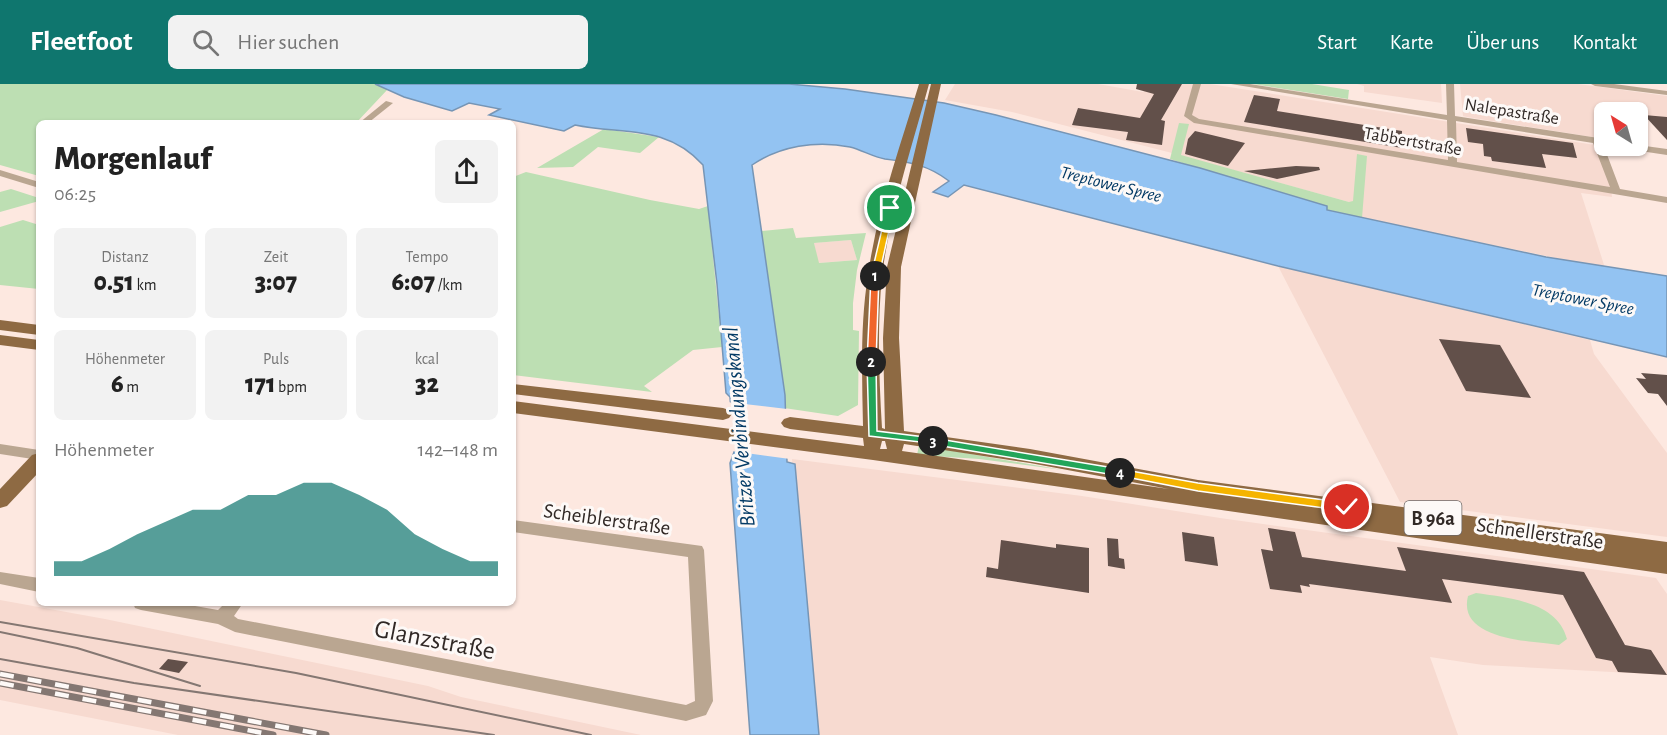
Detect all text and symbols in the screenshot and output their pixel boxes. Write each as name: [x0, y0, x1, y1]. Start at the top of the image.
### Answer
search box: [168, 15, 588, 69]
icon: search: [189, 26, 222, 59]
text: Fleetfoot: [30, 28, 132, 56]
text: Hier suchen: [237, 31, 339, 53]
text: Start: [1317, 32, 1357, 53]
text: Karte: [1390, 32, 1433, 53]
text: Über uns: [1466, 32, 1539, 53]
text: Kontakt: [1572, 32, 1637, 53]
street label: Nalepastraße: [1463, 96, 1560, 128]
north arrow: [1594, 102, 1648, 156]
map controls: [1594, 102, 1648, 156]
street label: Tabbertstraße: [1363, 125, 1463, 159]
button: share: [435, 140, 498, 203]
text: Morgenlauf: [54, 143, 211, 176]
water label: Treptower Spree: [1058, 164, 1163, 206]
pin: [864, 182, 915, 233]
text: 06:25: [54, 184, 96, 204]
icon: arrive: [873, 191, 906, 224]
text: Distanz: [101, 249, 149, 265]
text: Zeit: [264, 249, 288, 265]
text: Tempo: [406, 249, 448, 265]
pin: 1: [860, 261, 890, 291]
text: 1: [872, 268, 878, 284]
text: 0.51: [93, 269, 134, 295]
text: 3:07: [255, 269, 297, 295]
text: 6:07: [392, 269, 435, 295]
text: km: [134, 277, 157, 293]
text: /km: [435, 277, 462, 293]
water label: Treptower Spree: [1530, 281, 1635, 319]
water label: Britzer Verbindungskanal: [719, 326, 759, 528]
pin: 2: [856, 347, 886, 377]
text: Höhenmeter: [85, 351, 165, 367]
text: Puls: [263, 351, 289, 367]
text: kcal: [415, 351, 439, 367]
text: 2: [867, 354, 875, 370]
text: 6: [111, 371, 124, 397]
text: 171: [245, 371, 275, 397]
text: 32: [415, 371, 439, 397]
text: m: [124, 379, 139, 395]
text: bpm: [275, 379, 307, 395]
pin: 3: [918, 426, 948, 456]
text: 3: [930, 433, 936, 449]
text: Höhenmeter: [54, 440, 154, 460]
text: 142–148 m: [418, 440, 498, 460]
pin: 4: [1105, 458, 1135, 488]
text: 4: [1116, 465, 1124, 481]
pin: [1321, 481, 1372, 532]
icon: check: [1330, 490, 1363, 523]
street label: Scheiblerstraße: [542, 500, 672, 539]
road number: B 96a: [1404, 501, 1462, 535]
street label: Schnellerstraße: [1475, 514, 1605, 553]
street label: Glanzstraße: [372, 616, 497, 664]

